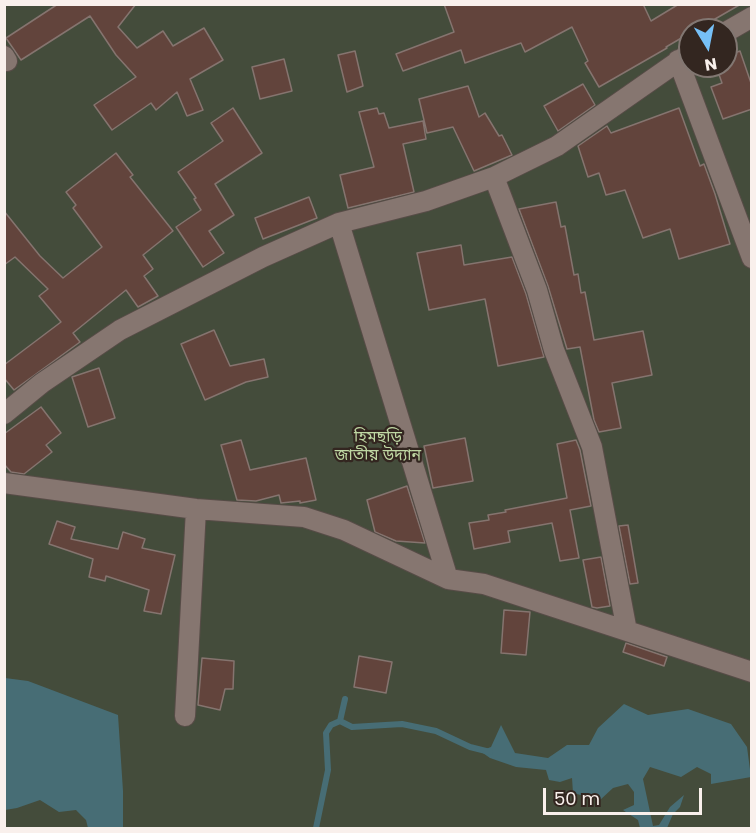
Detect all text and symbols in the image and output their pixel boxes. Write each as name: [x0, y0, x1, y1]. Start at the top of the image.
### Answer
north arrow: [678, 18, 738, 78]
text: N: [703, 52, 719, 77]
park label: হিমছড়ি জাতীয় উদ্যান: [335, 428, 421, 466]
scale bar: [546, 776, 705, 814]
text: 50 m: [554, 786, 600, 811]

